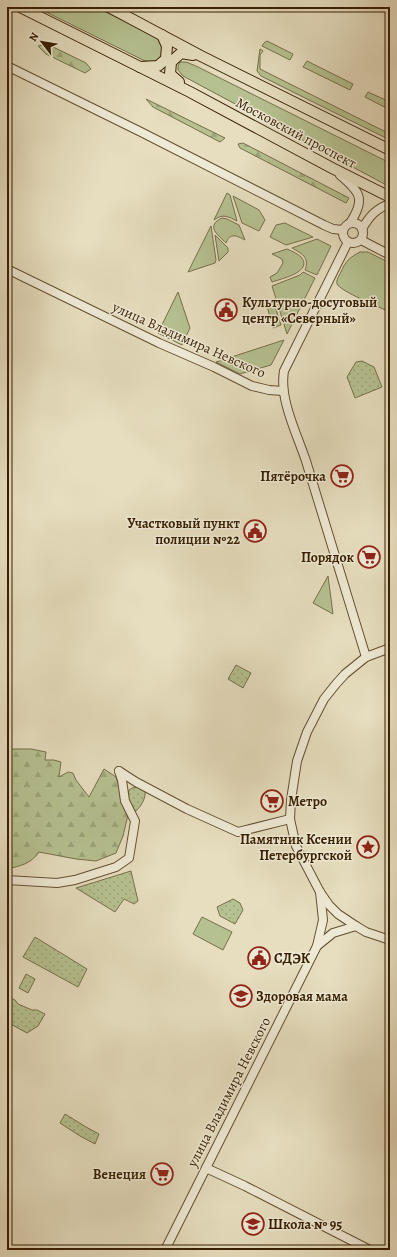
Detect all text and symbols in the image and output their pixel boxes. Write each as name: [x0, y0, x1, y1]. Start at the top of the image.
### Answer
north arrow: [22, 22, 62, 62]
text: N: [25, 30, 42, 44]
street label: Московский проспект: [232, 93, 360, 173]
place label: Культурно-досуговый центр «Северный»: [242, 293, 377, 328]
street label: улица Владимира Невского: [108, 297, 269, 382]
public building icon: Культурно-досуговый центр «Северный»: [213, 297, 239, 323]
supermarket icon: Пятёрочка: [329, 463, 355, 489]
place label: Пятёрочка: [260, 467, 326, 486]
place label: Участковый пункт полиции №22: [127, 514, 241, 549]
public building icon: Участковый пункт полиции №22: [242, 518, 268, 544]
supermarket icon: Порядок: [356, 544, 382, 570]
place label: Порядок: [301, 548, 354, 567]
supermarket icon: Метро: [259, 788, 285, 814]
place label: Метро: [288, 792, 327, 811]
place label: Памятник Ксении Петербургской: [240, 830, 352, 865]
place icon: Памятник Ксении Петербургской: [355, 834, 381, 860]
public building icon: СДЭК: [246, 945, 272, 971]
place label: СДЭК: [274, 949, 311, 968]
school or university icon: Здоровая мама: [228, 983, 254, 1009]
place label: Здоровая мама: [256, 987, 348, 1006]
street label: улица Владимира Невского: [182, 1014, 275, 1171]
supermarket icon: Венеция: [149, 1161, 175, 1187]
place label: Венеция: [93, 1165, 146, 1184]
school or university icon: Школа № 95: [240, 1211, 266, 1237]
place label: Школа № 95: [268, 1215, 342, 1234]

